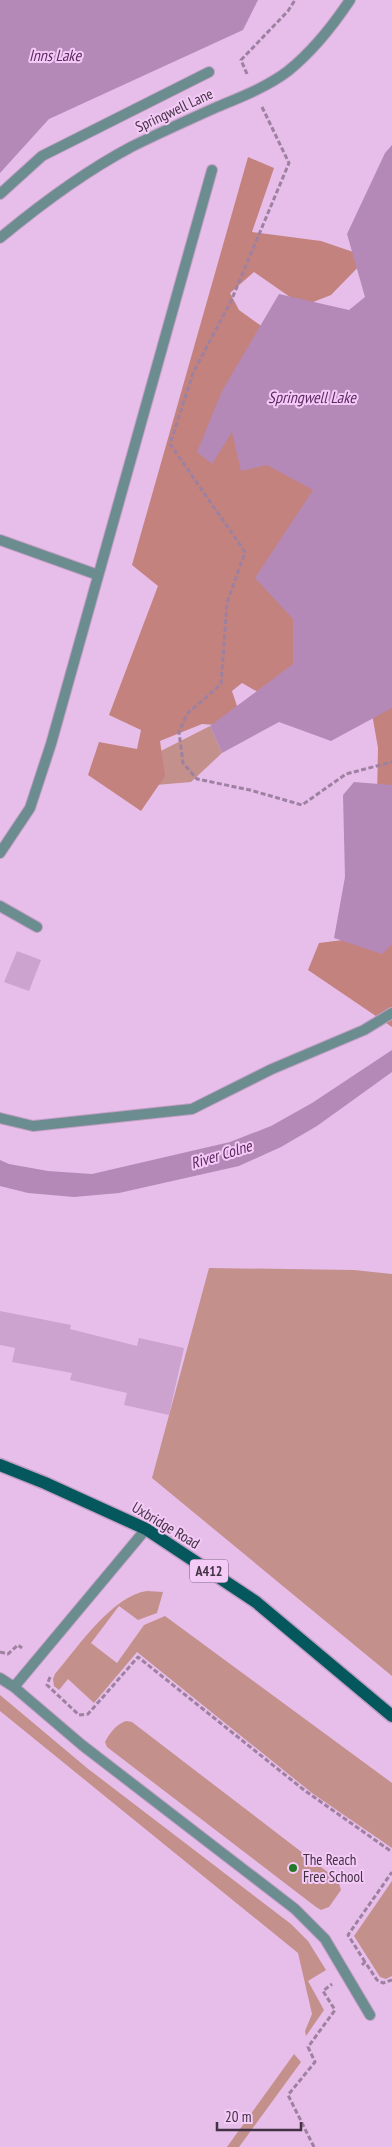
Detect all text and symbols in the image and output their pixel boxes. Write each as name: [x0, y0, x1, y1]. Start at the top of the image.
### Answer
water label: Inns Lake: [29, 45, 82, 65]
street label: Springwell Lane: [132, 84, 216, 136]
water label: Springwell Lake: [268, 387, 357, 407]
water label: River Colne: [188, 1135, 255, 1173]
street label: Uxbridge Road: [129, 1497, 203, 1553]
road number: A412: [190, 1560, 228, 1582]
place label: The Reach Free School: [303, 1850, 364, 1886]
marker: The Reach Free School: [287, 1862, 299, 1874]
scale bar: [217, 2100, 301, 2132]
text: 20 m: [225, 2107, 251, 2126]

